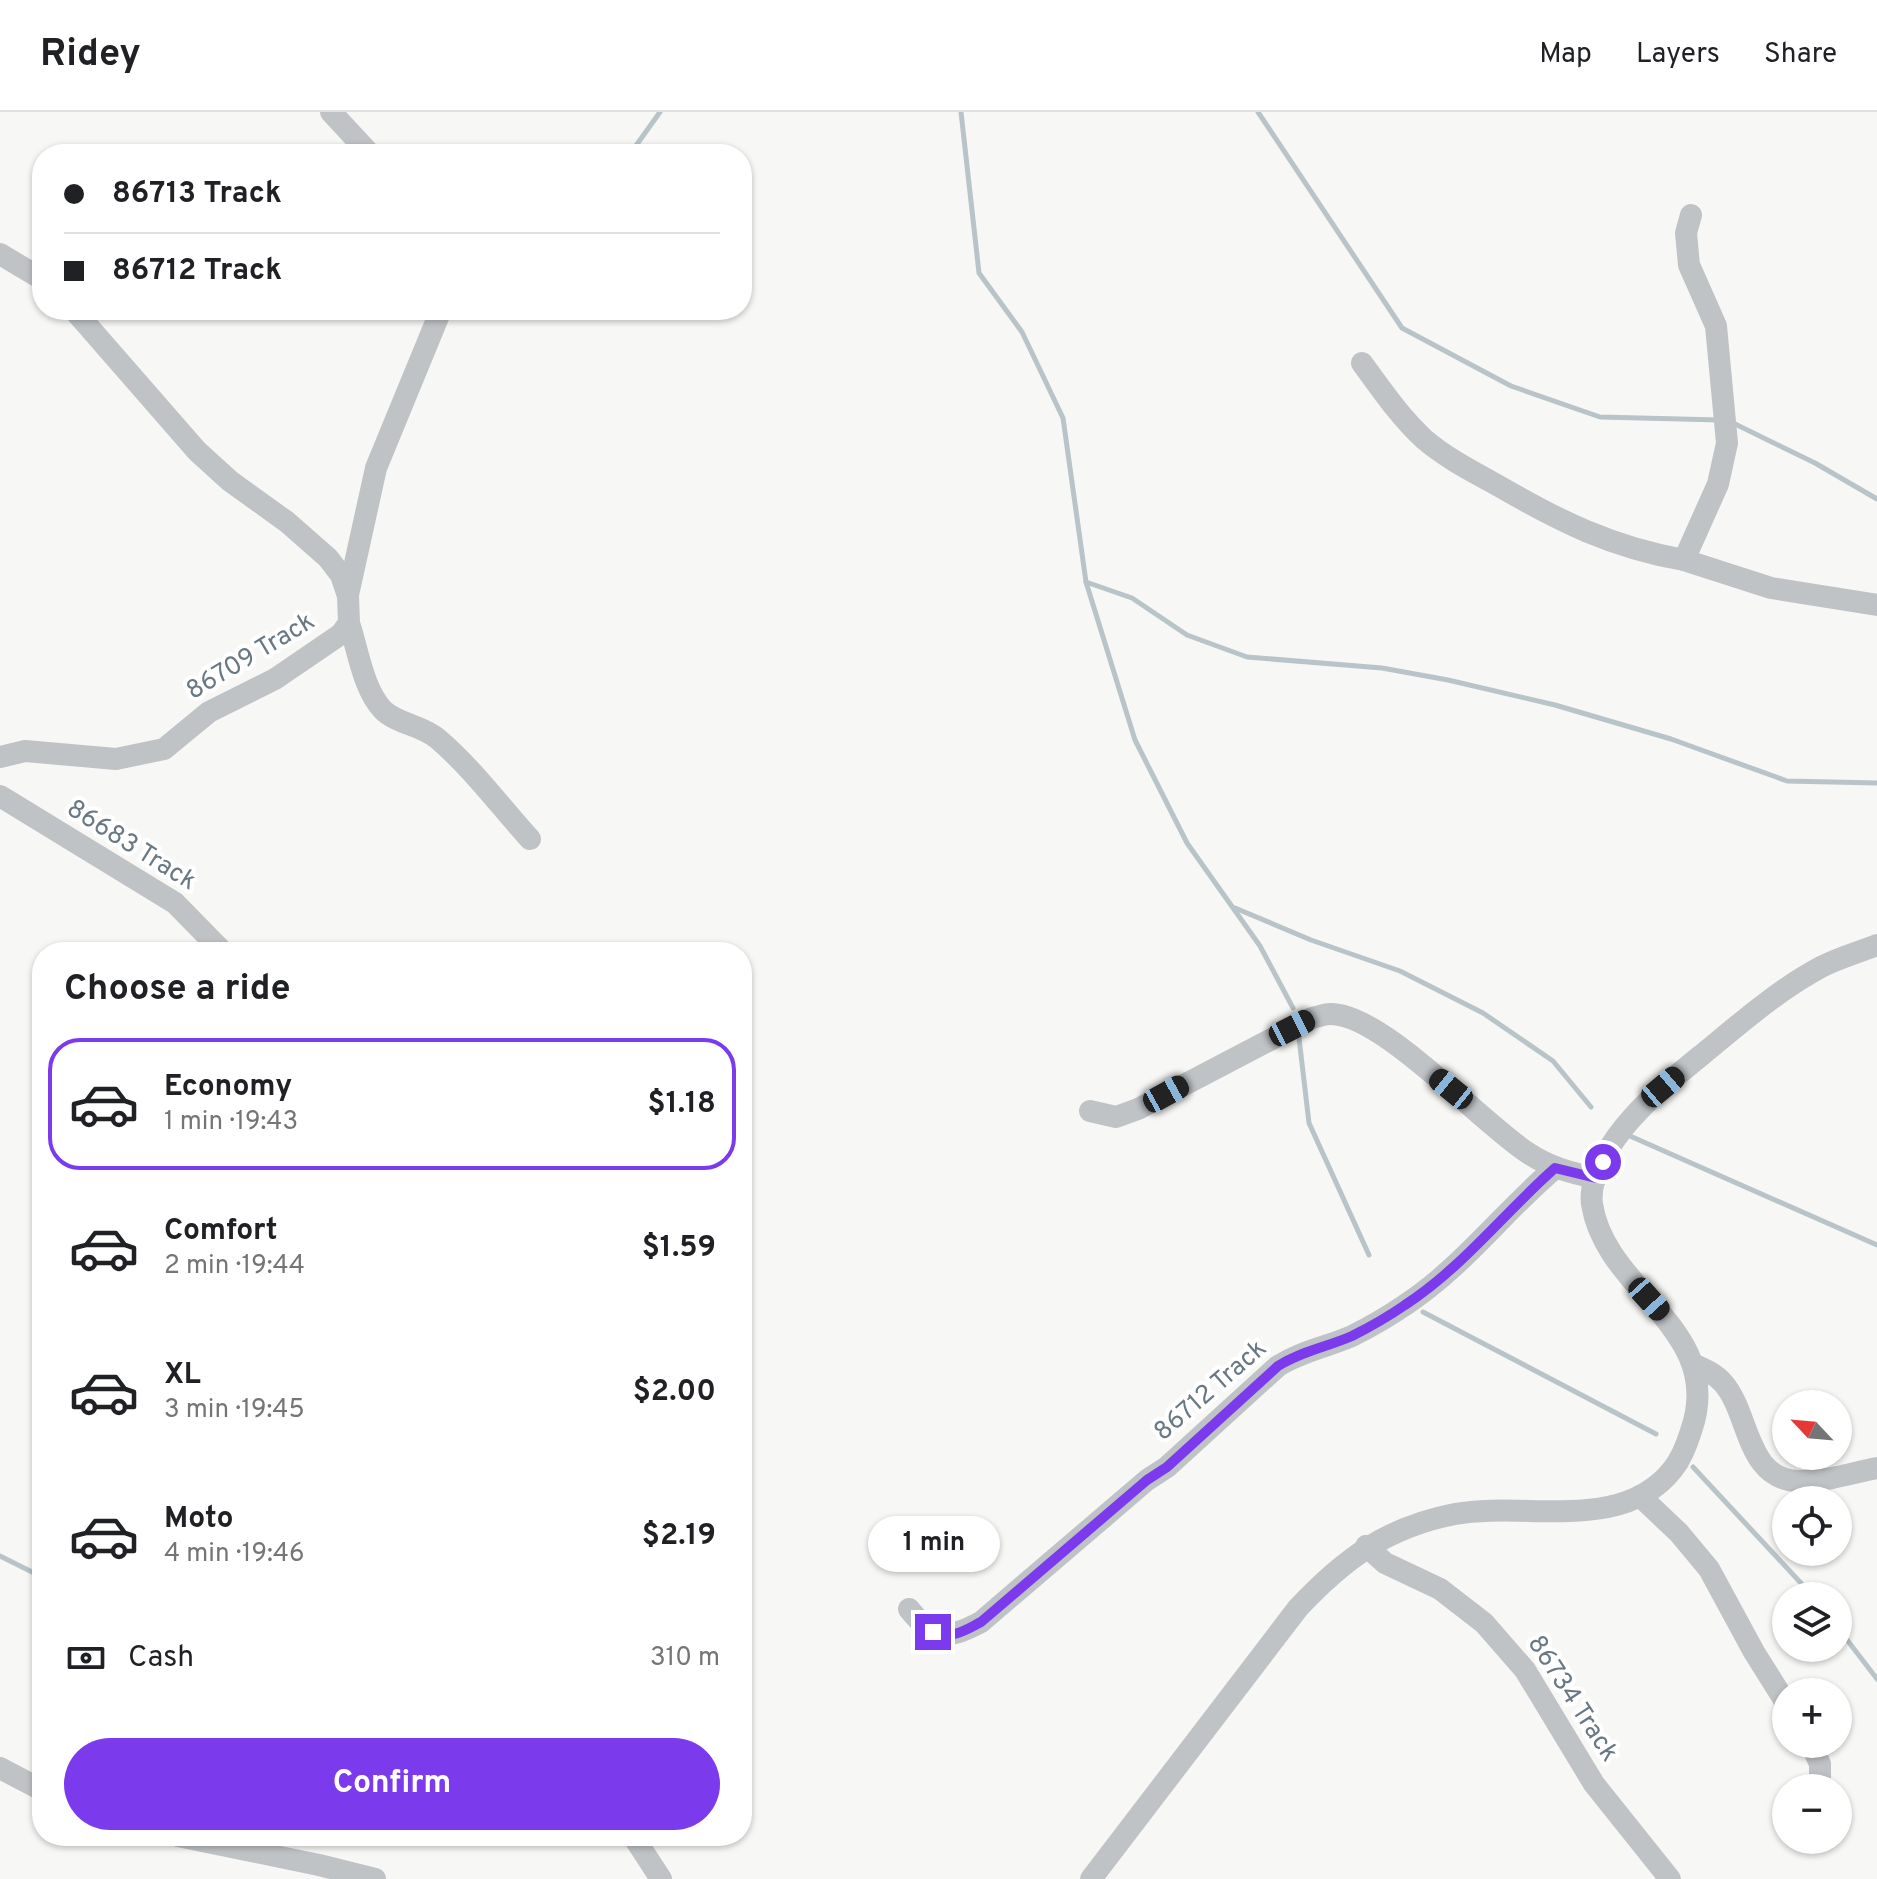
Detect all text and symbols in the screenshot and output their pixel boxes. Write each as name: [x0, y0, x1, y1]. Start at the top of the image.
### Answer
text: Ridey: [40, 31, 141, 80]
text: Map: [1539, 37, 1592, 73]
text: Layers: [1636, 37, 1720, 73]
text: Share: [1764, 37, 1837, 73]
text: 86713 Track: [112, 176, 282, 213]
text: 86712 Track: [112, 253, 282, 290]
street label: 86709 Track: [181, 606, 321, 708]
street label: 86683 Track: [60, 793, 202, 899]
text: Choose a ride: [64, 967, 290, 1013]
car: [1265, 1006, 1319, 1050]
car: [1637, 1062, 1689, 1112]
car: [1425, 1065, 1477, 1113]
icon: car: [68, 1068, 140, 1140]
text: Economy: [164, 1069, 292, 1106]
car: [1139, 1072, 1193, 1116]
text: $1.18: [648, 1086, 716, 1123]
text: 1 min · 19:43: [164, 1106, 298, 1139]
route start: [1585, 1144, 1621, 1180]
icon: car: [68, 1212, 140, 1284]
text: Comfort: [164, 1213, 277, 1250]
text: $1.59: [642, 1230, 716, 1267]
text: 2 min · 19:44: [164, 1250, 305, 1283]
car: [1624, 1273, 1674, 1325]
street label: 86712 Track: [1148, 1333, 1274, 1449]
icon: car: [68, 1356, 140, 1428]
text: XL: [164, 1357, 201, 1394]
text: $2.00: [633, 1374, 716, 1411]
north arrow: [1772, 1390, 1852, 1470]
map controls: [1772, 1390, 1852, 1854]
text: 3 min · 19:45: [164, 1394, 305, 1427]
button: locate: [1772, 1486, 1852, 1566]
icon: car: [68, 1500, 140, 1572]
text: Moto: [164, 1501, 234, 1538]
callout: 1 min: [867, 1516, 999, 1572]
text: $2.19: [642, 1518, 716, 1555]
text: 1 min: [903, 1527, 965, 1560]
text: 4 min · 19:46: [164, 1538, 304, 1571]
button: layers: [1772, 1582, 1852, 1662]
route end: [915, 1614, 951, 1650]
street label: 86734 Track: [1519, 1630, 1625, 1768]
icon: cash: [64, 1636, 108, 1680]
text: Cash: [128, 1640, 194, 1677]
text: 310 m: [650, 1642, 720, 1675]
button: +: [1772, 1678, 1852, 1758]
button: Confirm: [64, 1738, 720, 1830]
button: −: [1772, 1774, 1852, 1854]

